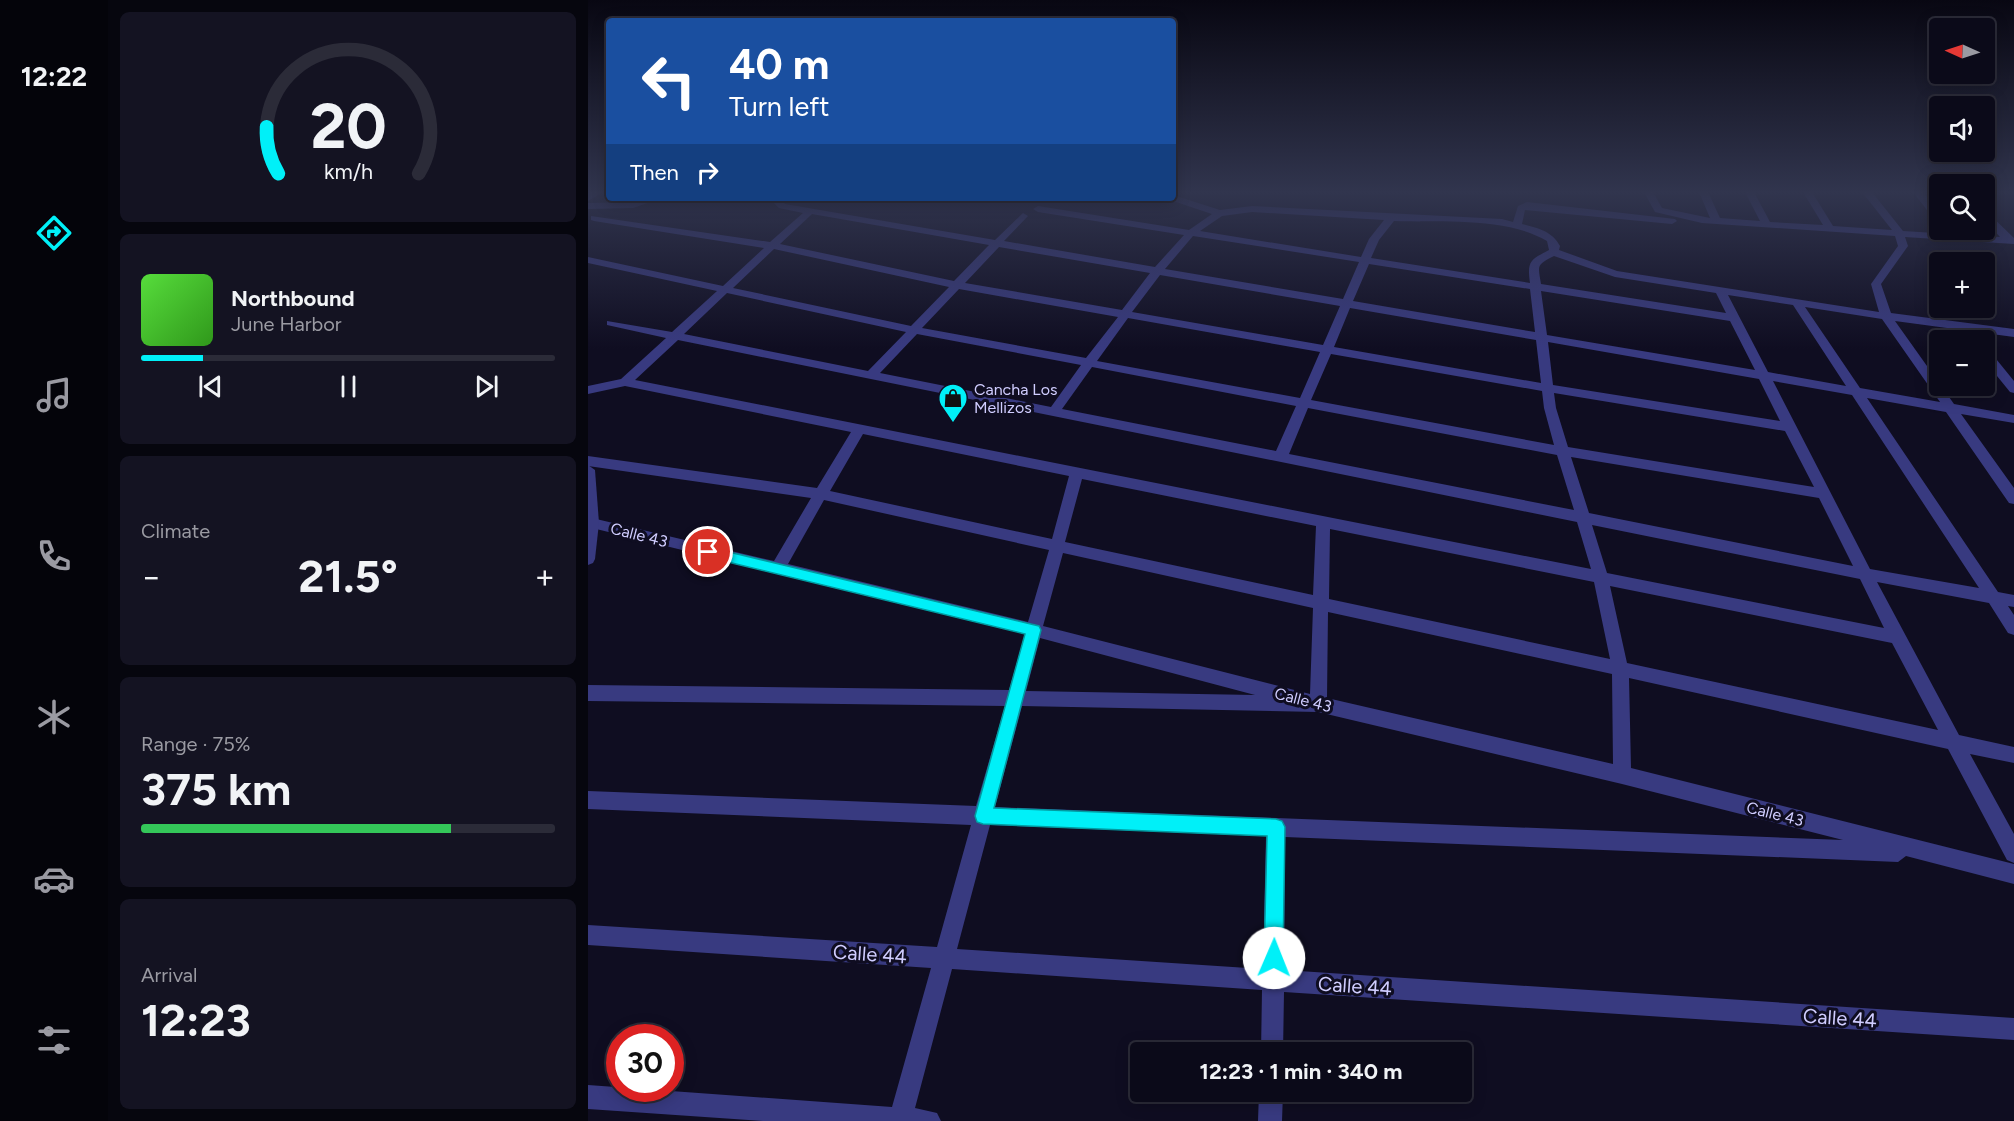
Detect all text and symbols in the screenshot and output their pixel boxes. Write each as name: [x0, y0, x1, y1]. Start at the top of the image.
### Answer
north arrow: [1929, 18, 1995, 84]
map controls: [1929, 18, 1995, 396]
text: 40 m: [729, 39, 829, 90]
icon: left: [630, 42, 708, 120]
text: 12:22: [21, 60, 87, 93]
text: 20: [310, 89, 386, 164]
text: Turn left: [729, 90, 829, 123]
button: sound: [1929, 96, 1995, 162]
icon: right: [691, 156, 724, 189]
text: km/h: [324, 159, 372, 184]
text: Then: [630, 159, 679, 186]
button: search: [1929, 174, 1995, 240]
icon: directions: [33, 212, 75, 254]
button: +: [1929, 252, 1995, 318]
text: Northbound: [231, 285, 355, 312]
text: June Harbor: [231, 312, 342, 336]
button: −: [1929, 330, 1995, 396]
icon: previous: [194, 370, 227, 403]
icon: pause: [332, 370, 365, 403]
icon: next: [470, 370, 503, 403]
icon: music: [33, 374, 75, 416]
place label: Cancha Los Mellizos: [974, 380, 1057, 417]
shop icon: Cancha Los Mellizos: [937, 382, 969, 424]
text: Climate: [141, 519, 210, 543]
street label: Calle 43: [609, 519, 669, 551]
pin: [682, 526, 733, 577]
icon: phone: [33, 535, 75, 577]
icon: arrive: [691, 535, 724, 568]
text: 21.5°: [298, 549, 398, 603]
text: −: [141, 557, 162, 596]
text: +: [534, 557, 555, 596]
street label: Calle 43: [1273, 684, 1333, 716]
icon: climate: [33, 696, 75, 738]
text: Range · 75%: [141, 732, 250, 756]
text: 375 km: [141, 762, 291, 816]
street label: Calle 43: [1745, 798, 1805, 830]
icon: car: [33, 858, 75, 900]
position arrow: [1242, 926, 1306, 990]
street label: Calle 44: [832, 939, 908, 969]
text: Arrival: [141, 963, 197, 987]
street label: Calle 44: [1317, 971, 1393, 1001]
text: 12:23: [141, 993, 251, 1047]
street label: Calle 44: [1802, 1003, 1878, 1033]
icon: filters: [33, 1019, 75, 1061]
speed limit sign: 30: [606, 1024, 684, 1102]
text: 12:23 · 1 min · 340 m: [1200, 1058, 1402, 1085]

